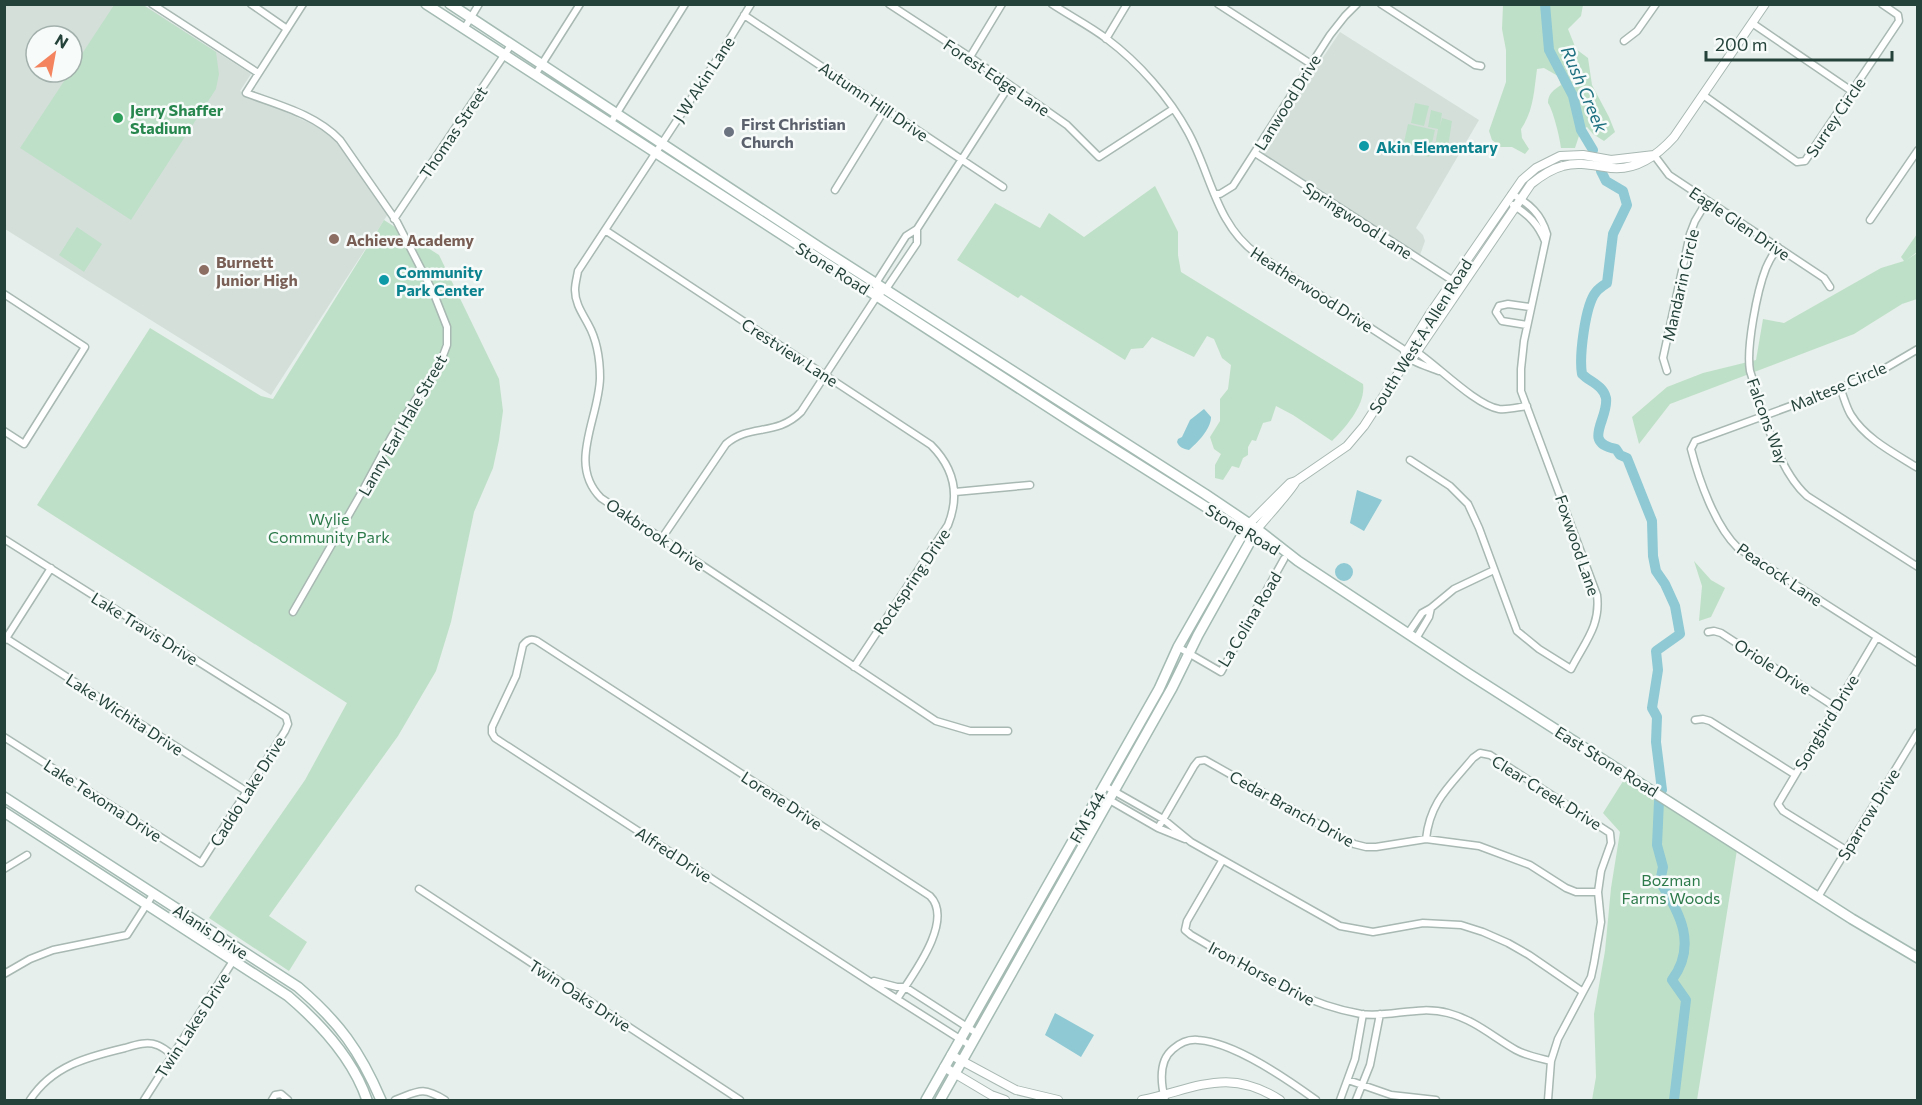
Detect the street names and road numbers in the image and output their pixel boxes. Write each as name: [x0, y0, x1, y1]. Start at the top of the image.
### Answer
street label: J W Akin Lane: [668, 33, 738, 125]
street label: Forest Edge Lane: [940, 35, 1054, 119]
street label: Lanwood Drive: [1250, 51, 1324, 153]
street label: Autumn Hill Drive: [816, 57, 932, 145]
street label: Surrey Circle: [1801, 74, 1869, 160]
street label: Thomas Street: [415, 82, 491, 182]
street label: Springwood Lane: [1300, 178, 1416, 262]
street label: Eagle Glen Drive: [1686, 182, 1794, 264]
street label: Mandarin Circle: [1658, 227, 1702, 343]
street label: Stone Road: [793, 238, 873, 298]
street label: Heatherwood Drive: [1247, 242, 1377, 336]
street label: South West A Allen Road: [1365, 255, 1475, 417]
street label: Crestview Lane: [738, 314, 842, 390]
street label: Lanny Earl Hale Street: [354, 351, 450, 499]
street label: Maltese Circle: [1787, 357, 1889, 415]
street label: Falcons Way: [1744, 375, 1792, 467]
street label: Foxwood Lane: [1552, 492, 1604, 598]
street label: Oakbrook Drive: [603, 494, 709, 574]
street label: Stone Road: [1202, 499, 1284, 559]
street label: Rockspring Drive: [869, 525, 953, 637]
street label: Peacock Lane: [1734, 538, 1826, 610]
street label: La Colina Road: [1213, 568, 1285, 670]
street label: Lake Travis Drive: [88, 588, 202, 668]
street label: Oriole Drive: [1731, 634, 1815, 698]
street label: Lake Wichita Drive: [63, 669, 187, 759]
street label: Songbird Drive: [1790, 671, 1862, 773]
street label: East Stone Road: [1552, 722, 1662, 800]
street label: Caddo Lake Drive: [205, 732, 289, 850]
street label: Clear Creek Drive: [1489, 751, 1605, 833]
street label: Lake Texoma Drive: [41, 755, 165, 845]
street label: Sparrow Drive: [1833, 765, 1903, 863]
street label: Cedar Branch Drive: [1226, 766, 1358, 850]
street label: Lorene Drive: [738, 767, 826, 833]
street label: FM 544: [1065, 788, 1109, 846]
street label: Alfred Drive: [632, 822, 716, 886]
street label: Alanis Drive: [170, 900, 252, 962]
street label: Iron Horse Drive: [1206, 937, 1318, 1009]
street label: Twin Oaks Drive: [526, 955, 634, 1035]
street label: Twin Lakes Drive: [151, 969, 233, 1081]

